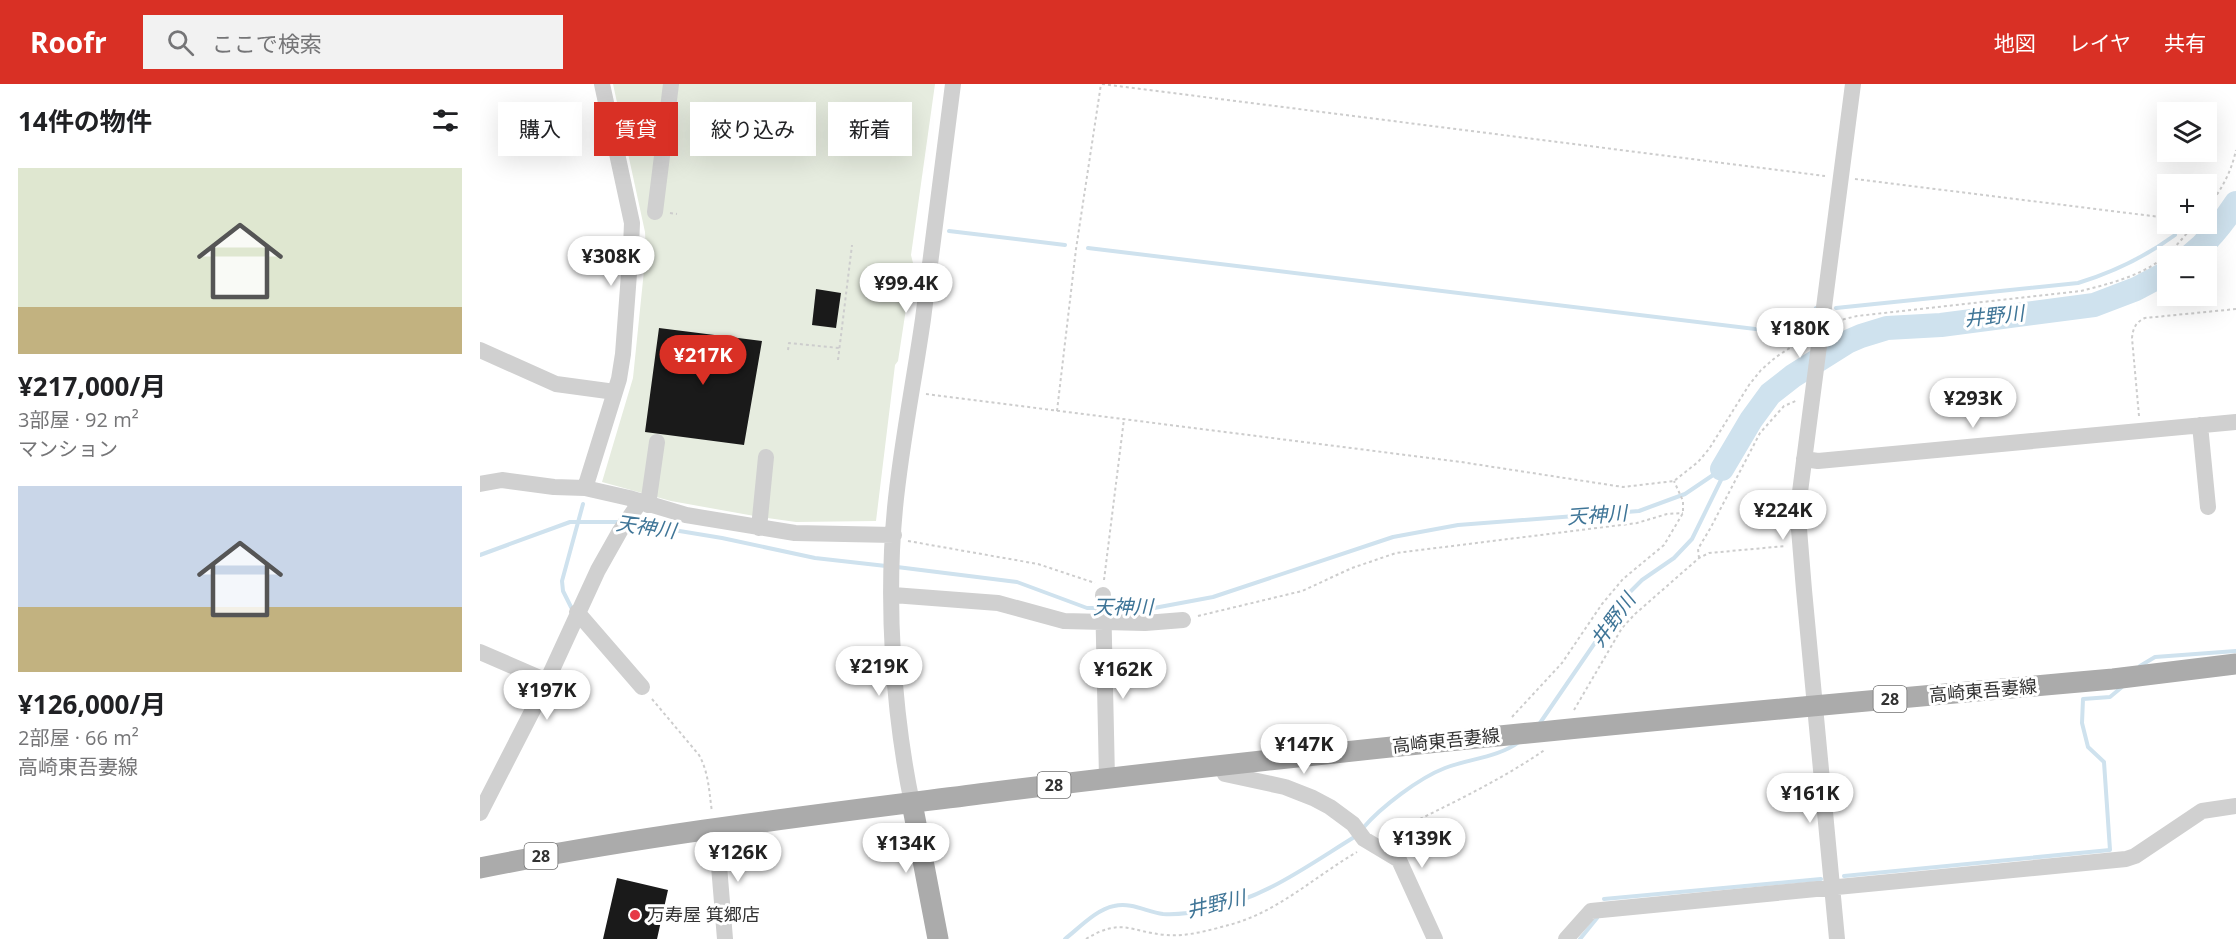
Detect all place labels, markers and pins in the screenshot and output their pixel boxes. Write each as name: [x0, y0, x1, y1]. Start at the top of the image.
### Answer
pin: ¥308K: [569, 236, 653, 287]
pin: ¥99.4K: [857, 263, 955, 314]
pin: ¥180K: [1758, 308, 1842, 359]
pin: ¥217K: [661, 335, 745, 386]
pin: ¥293K: [1931, 378, 2015, 429]
pin: ¥224K: [1741, 490, 1825, 541]
pin: ¥219K: [837, 646, 921, 697]
pin: ¥162K: [1081, 649, 1165, 700]
pin: ¥197K: [505, 670, 589, 721]
pin: ¥147K: [1262, 724, 1346, 775]
pin: ¥161K: [1768, 773, 1852, 824]
pin: ¥139K: [1380, 818, 1464, 869]
pin: ¥134K: [864, 823, 948, 874]
pin: ¥126K: [696, 832, 780, 883]
place label: 万寿屋 箕郷店: [647, 902, 760, 926]
marker: 万寿屋 箕郷店: [628, 908, 642, 922]

